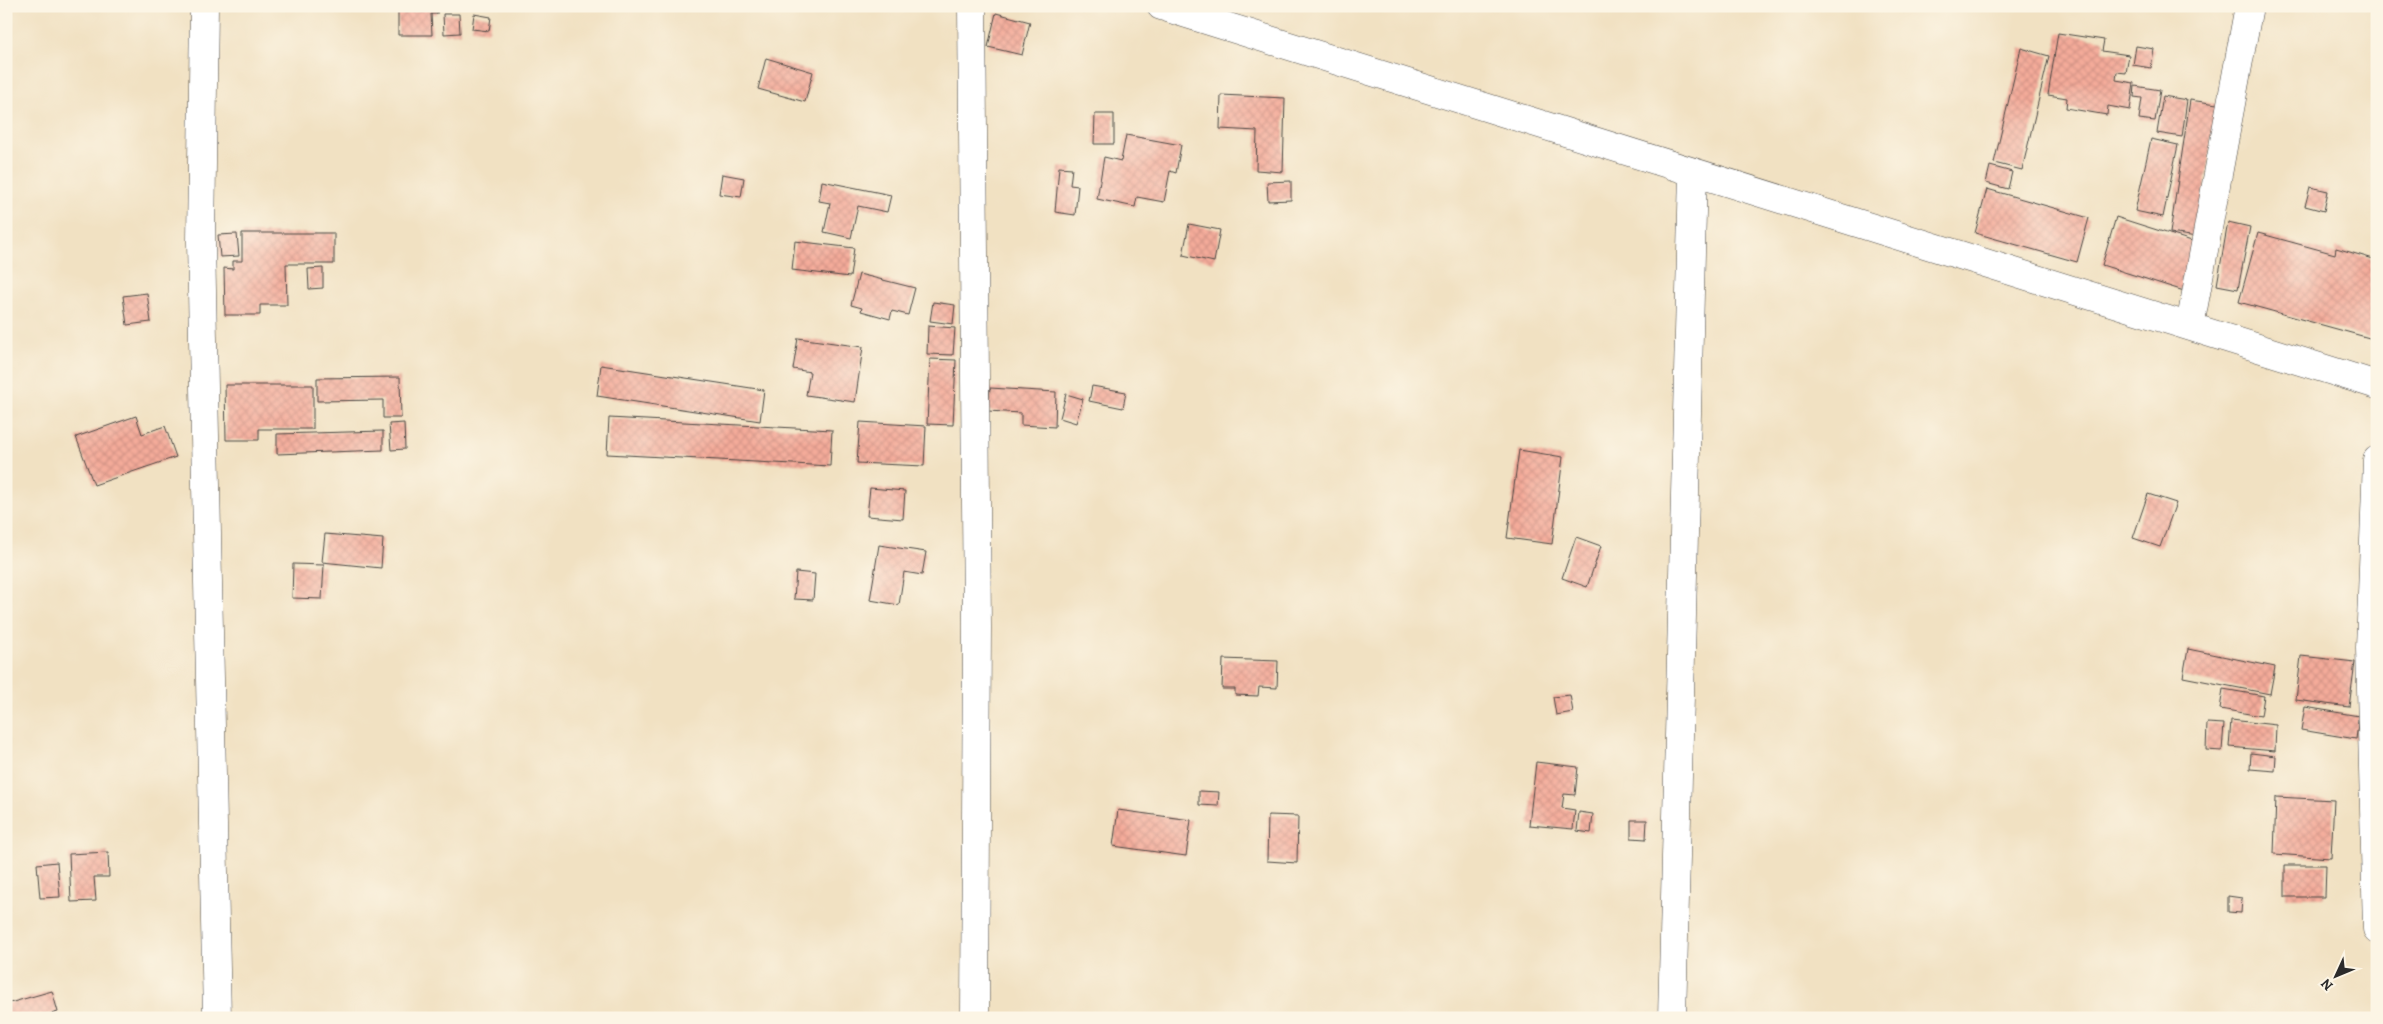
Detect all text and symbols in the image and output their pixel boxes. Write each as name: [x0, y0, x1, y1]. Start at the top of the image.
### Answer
north arrow: [2310, 952, 2360, 1002]
text: N: [2317, 974, 2337, 995]

